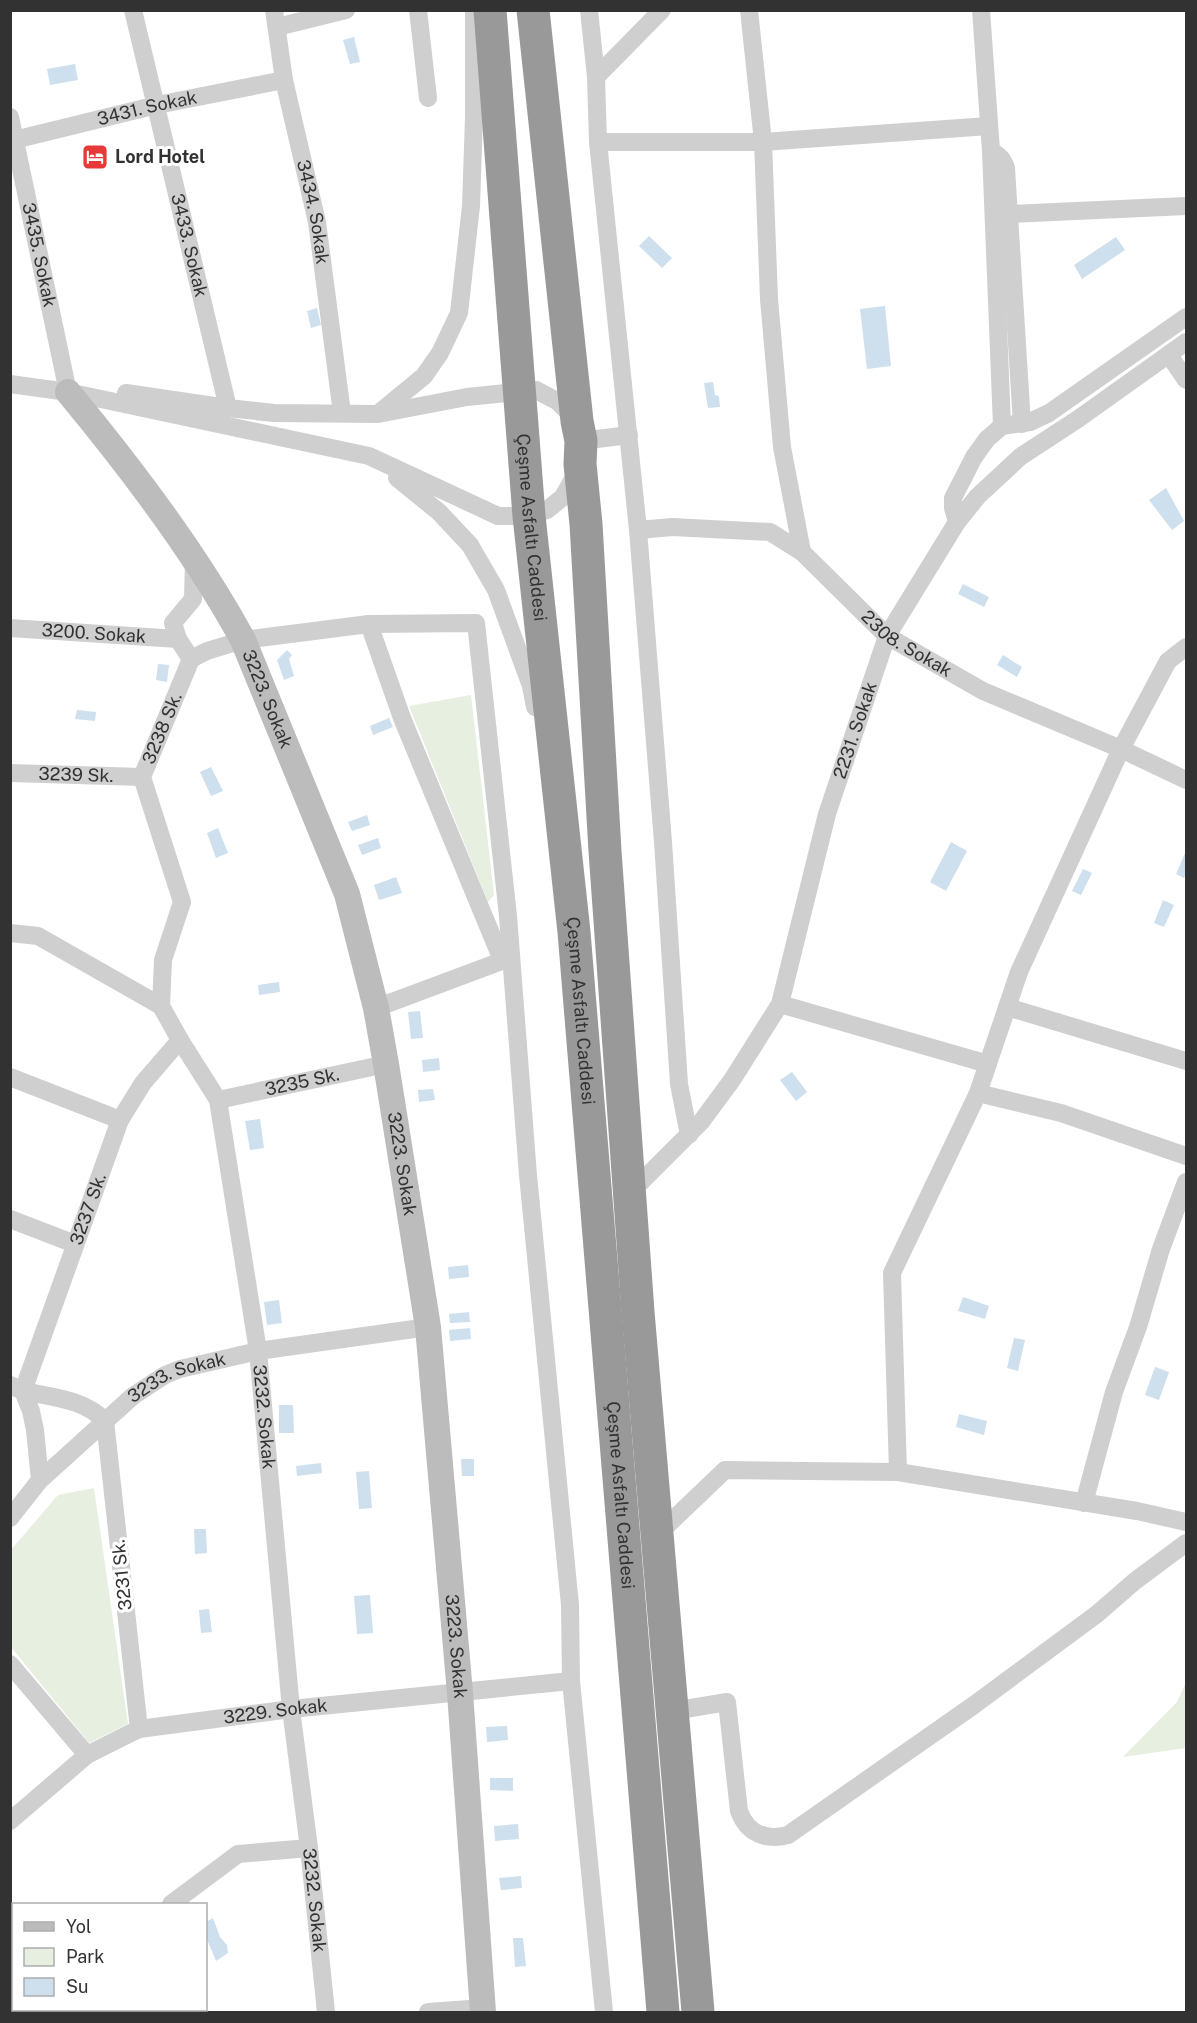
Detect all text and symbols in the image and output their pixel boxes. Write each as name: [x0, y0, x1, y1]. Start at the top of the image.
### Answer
street label: 3431. Sokak: [95, 86, 199, 129]
hotel icon: Lord Hotel: [80, 142, 110, 172]
place label: Lord Hotel: [115, 146, 205, 167]
street label: 3434. Sokak: [293, 158, 333, 265]
street label: 3433. Sokak: [167, 191, 212, 299]
street label: 3435. Sokak: [18, 201, 61, 309]
street label: Çeşme Asfaltı Caddesi: [513, 433, 551, 622]
street label: 2308. Sokak: [857, 606, 956, 681]
street label: 3200. Sokak: [41, 619, 147, 647]
street label: 3223. Sokak: [238, 647, 297, 751]
street label: 2231. Sokak: [829, 679, 881, 781]
street label: 3238 Sk.: [138, 689, 186, 767]
street label: 3239 Sk.: [38, 763, 114, 786]
street label: Çeşme Asfaltı Caddesi: [562, 916, 599, 1106]
street label: 3235 Sk.: [263, 1063, 341, 1100]
street label: 3223. Sokak: [384, 1110, 421, 1217]
street label: 3237 Sk.: [65, 1170, 110, 1248]
street label: 3233. Sokak: [123, 1348, 227, 1407]
street label: 3232. Sokak: [249, 1364, 280, 1470]
street label: Çeşme Asfaltı Caddesi: [603, 1400, 639, 1590]
street label: 3231 Sk.: [107, 1538, 136, 1612]
street label: 3223. Sokak: [441, 1593, 471, 1699]
street label: 3229. Sokak: [222, 1694, 328, 1728]
street label: 3232. Sokak: [299, 1847, 331, 1953]
legend: [12, 1903, 207, 2011]
text: Yol: [66, 1916, 91, 1937]
text: Park: [66, 1946, 104, 1967]
text: Su: [66, 1976, 89, 1997]

